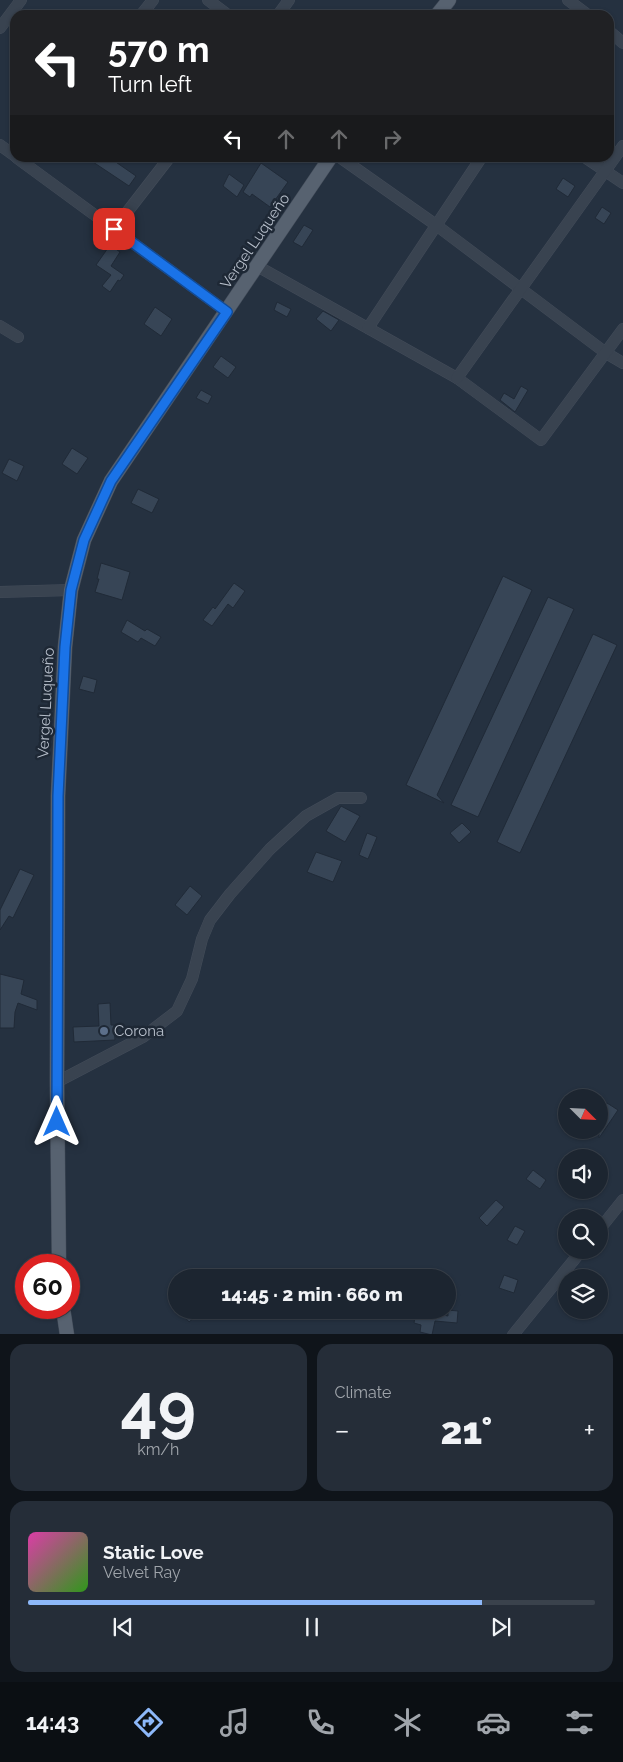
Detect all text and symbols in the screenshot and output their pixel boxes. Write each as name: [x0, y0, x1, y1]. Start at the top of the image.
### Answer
text: 570 m: [108, 29, 210, 70]
icon: left: [25, 30, 90, 95]
text: Turn left: [108, 71, 192, 97]
icon: left: [219, 125, 247, 153]
icon: ahead: [272, 125, 300, 153]
icon: ahead: [325, 125, 353, 153]
icon: right: [378, 125, 406, 153]
street label: Vergel Luqueño: [217, 190, 293, 292]
pin: [93, 208, 135, 250]
icon: arrive: [100, 215, 128, 243]
street label: Vergel Luqueño: [34, 647, 58, 759]
place label: Corona: [114, 1022, 164, 1040]
marker: Corona: [98, 1025, 110, 1037]
north arrow: [558, 1089, 608, 1139]
map controls: [558, 1089, 608, 1319]
position arrow: [30, 1095, 82, 1147]
button: sound: [558, 1149, 608, 1199]
button: search: [558, 1209, 608, 1259]
speed limit sign: 60: [15, 1254, 80, 1319]
button: layers: [558, 1269, 608, 1319]
text: 14:45 · 2 min · 660 m: [221, 1283, 403, 1305]
text: 49: [121, 1369, 196, 1445]
text: Climate: [335, 1383, 391, 1402]
text: 21°: [441, 1408, 492, 1453]
text: −: [335, 1414, 350, 1447]
text: +: [583, 1414, 595, 1447]
text: km/h: [137, 1440, 179, 1459]
text: Static Love: [103, 1541, 204, 1563]
text: Velvet Ray: [103, 1563, 181, 1582]
icon: previous: [109, 1613, 137, 1641]
icon: pause: [298, 1613, 326, 1641]
icon: next: [487, 1613, 515, 1641]
icon: directions: [131, 1705, 166, 1740]
icon: music: [217, 1705, 252, 1740]
icon: phone: [303, 1705, 338, 1740]
icon: climate: [390, 1705, 425, 1740]
icon: car: [476, 1705, 511, 1740]
icon: filters: [562, 1705, 597, 1740]
text: 14:43: [26, 1709, 79, 1735]

